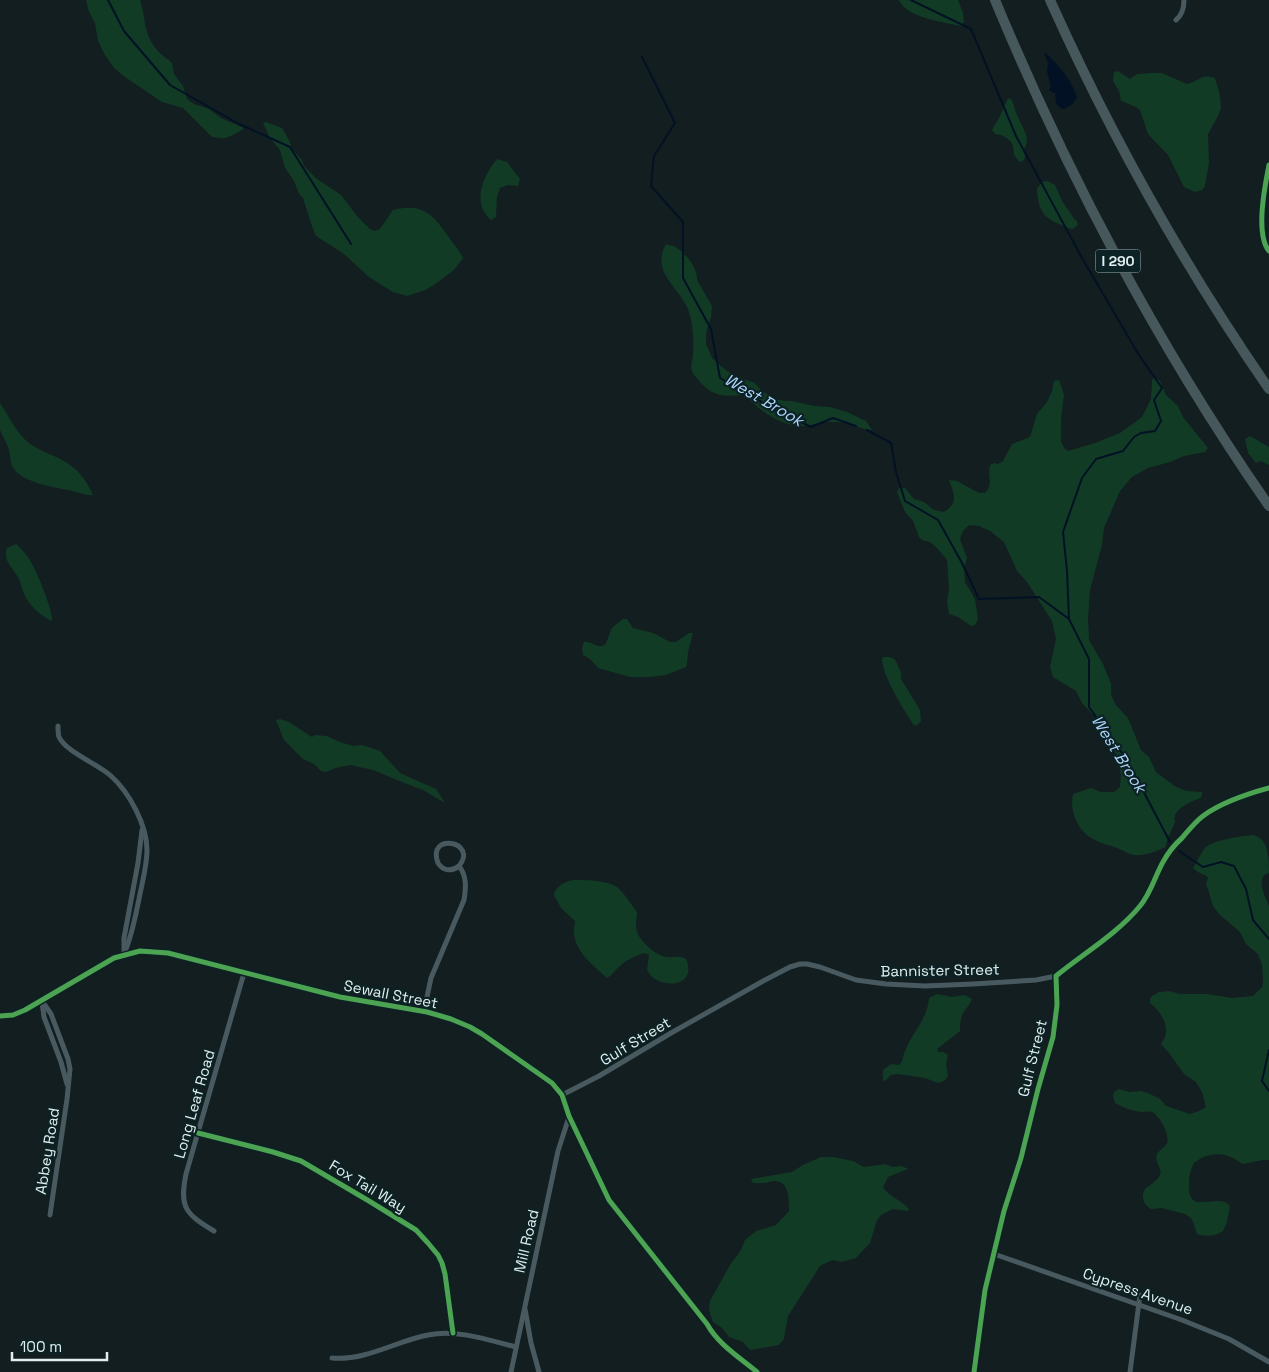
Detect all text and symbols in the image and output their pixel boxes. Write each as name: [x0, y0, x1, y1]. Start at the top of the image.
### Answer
road number: I 290: [1096, 250, 1140, 272]
water label: West Brook: [721, 369, 809, 432]
water label: West Brook: [1087, 711, 1152, 799]
street label: Bannister Street: [880, 959, 1000, 981]
street label: Sewall Street: [342, 976, 440, 1012]
street label: Gulf Street: [596, 1012, 674, 1070]
street label: Gulf Street: [1013, 1017, 1051, 1099]
street label: Long Leaf Road: [169, 1047, 219, 1161]
street label: Abbey Road: [31, 1106, 63, 1196]
street label: Fox Tail Way: [326, 1155, 410, 1217]
street label: Mill Road: [509, 1207, 543, 1275]
street label: Cypress Avenue: [1080, 1263, 1196, 1319]
scale bar: [12, 1330, 108, 1362]
text: 100 m: [20, 1337, 62, 1356]

